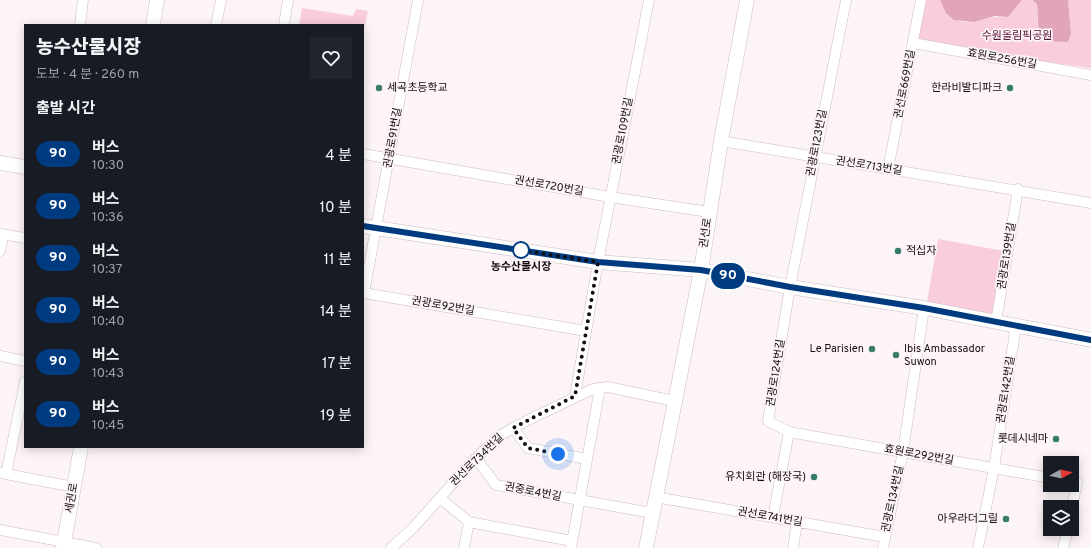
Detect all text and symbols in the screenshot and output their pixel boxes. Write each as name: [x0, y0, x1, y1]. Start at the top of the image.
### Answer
park label: 수원올림픽공원: [982, 29, 1052, 43]
text: 농수산물시장: [36, 36, 141, 60]
button: heart: [310, 37, 352, 79]
street label: 효원로256번길: [966, 46, 1038, 72]
street label: 권선로669번길: [891, 48, 919, 120]
text: 도보 · 4 분 · 260 m: [36, 67, 139, 83]
place label: 세곡초등학교: [387, 81, 448, 95]
place label: 한라비발디파크: [931, 81, 1002, 95]
marker: 세곡초등학교: [374, 83, 384, 93]
marker: 한라비발디파크: [1005, 83, 1015, 93]
street label: 권광로109번길: [610, 96, 636, 166]
text: 출발 시간: [36, 100, 95, 119]
street label: 권광로91번길: [381, 107, 405, 169]
street label: 권광로123번길: [804, 108, 830, 178]
text: 버스: [92, 139, 120, 158]
text: 90: [49, 145, 67, 162]
text: 4 분: [325, 147, 352, 166]
street label: 권선로713번길: [835, 154, 903, 178]
text: 10:30: [92, 158, 124, 174]
street label: 권선로720번길: [513, 173, 585, 199]
text: 버스: [92, 191, 120, 210]
text: 90: [49, 197, 67, 214]
text: 10 분: [319, 199, 352, 218]
text: 10:36: [92, 210, 124, 226]
street label: 권선로: [697, 217, 715, 249]
street label: 권광로139번길: [995, 221, 1019, 291]
marker: 농수산물시장: [512, 241, 530, 259]
text: 버스: [92, 243, 120, 262]
place label: 적십자: [906, 244, 936, 258]
marker: 적십자: [893, 246, 903, 256]
text: 90: [49, 249, 67, 266]
text: 11 분: [323, 251, 352, 270]
place label: 농수산물시장: [491, 260, 551, 274]
text: 10:37: [92, 262, 123, 278]
line badge: 90: [710, 263, 746, 289]
text: 90: [719, 267, 737, 284]
street label: 권광로92번길: [410, 294, 476, 318]
text: 버스: [92, 295, 120, 314]
text: 90: [49, 301, 67, 318]
text: 14 분: [320, 303, 352, 322]
text: 10:40: [92, 314, 125, 330]
street label: 권광로124번길: [764, 338, 788, 408]
place label: Le Parisien: [810, 342, 864, 356]
place label: Ibis Ambassador Suwon: [904, 342, 986, 369]
marker: Le Parisien: [867, 344, 877, 354]
text: 버스: [92, 347, 120, 366]
marker: Ibis Ambassador Suwon: [891, 350, 901, 360]
text: 90: [49, 353, 67, 370]
text: 17 분: [322, 355, 352, 374]
street label: 권광로142번길: [994, 355, 1018, 425]
text: 10:43: [92, 366, 124, 382]
text: 버스: [92, 399, 120, 418]
text: 90: [49, 405, 67, 422]
text: 19 분: [320, 407, 352, 426]
text: 10:45: [92, 418, 124, 434]
street label: 권선로734번길: [447, 431, 507, 489]
place label: 롯데시네마: [997, 432, 1048, 446]
marker: 롯데시네마: [1051, 434, 1061, 444]
street label: 효원로292번길: [883, 442, 955, 468]
your location: [548, 444, 568, 464]
north arrow: [1043, 456, 1079, 492]
map controls: [1043, 456, 1079, 536]
street label: 권광로134번길: [879, 464, 907, 534]
place label: 유치회관 (해장국): [725, 470, 806, 484]
marker: 유치회관 (해장국): [809, 472, 819, 482]
street label: 권중로4번길: [503, 480, 563, 504]
street label: 세권로: [62, 482, 82, 514]
button: layers: [1043, 500, 1079, 536]
street label: 권선로741번길: [736, 504, 804, 530]
place label: 아우라더그릴: [937, 512, 998, 526]
marker: 아우라더그릴: [1001, 514, 1011, 524]

